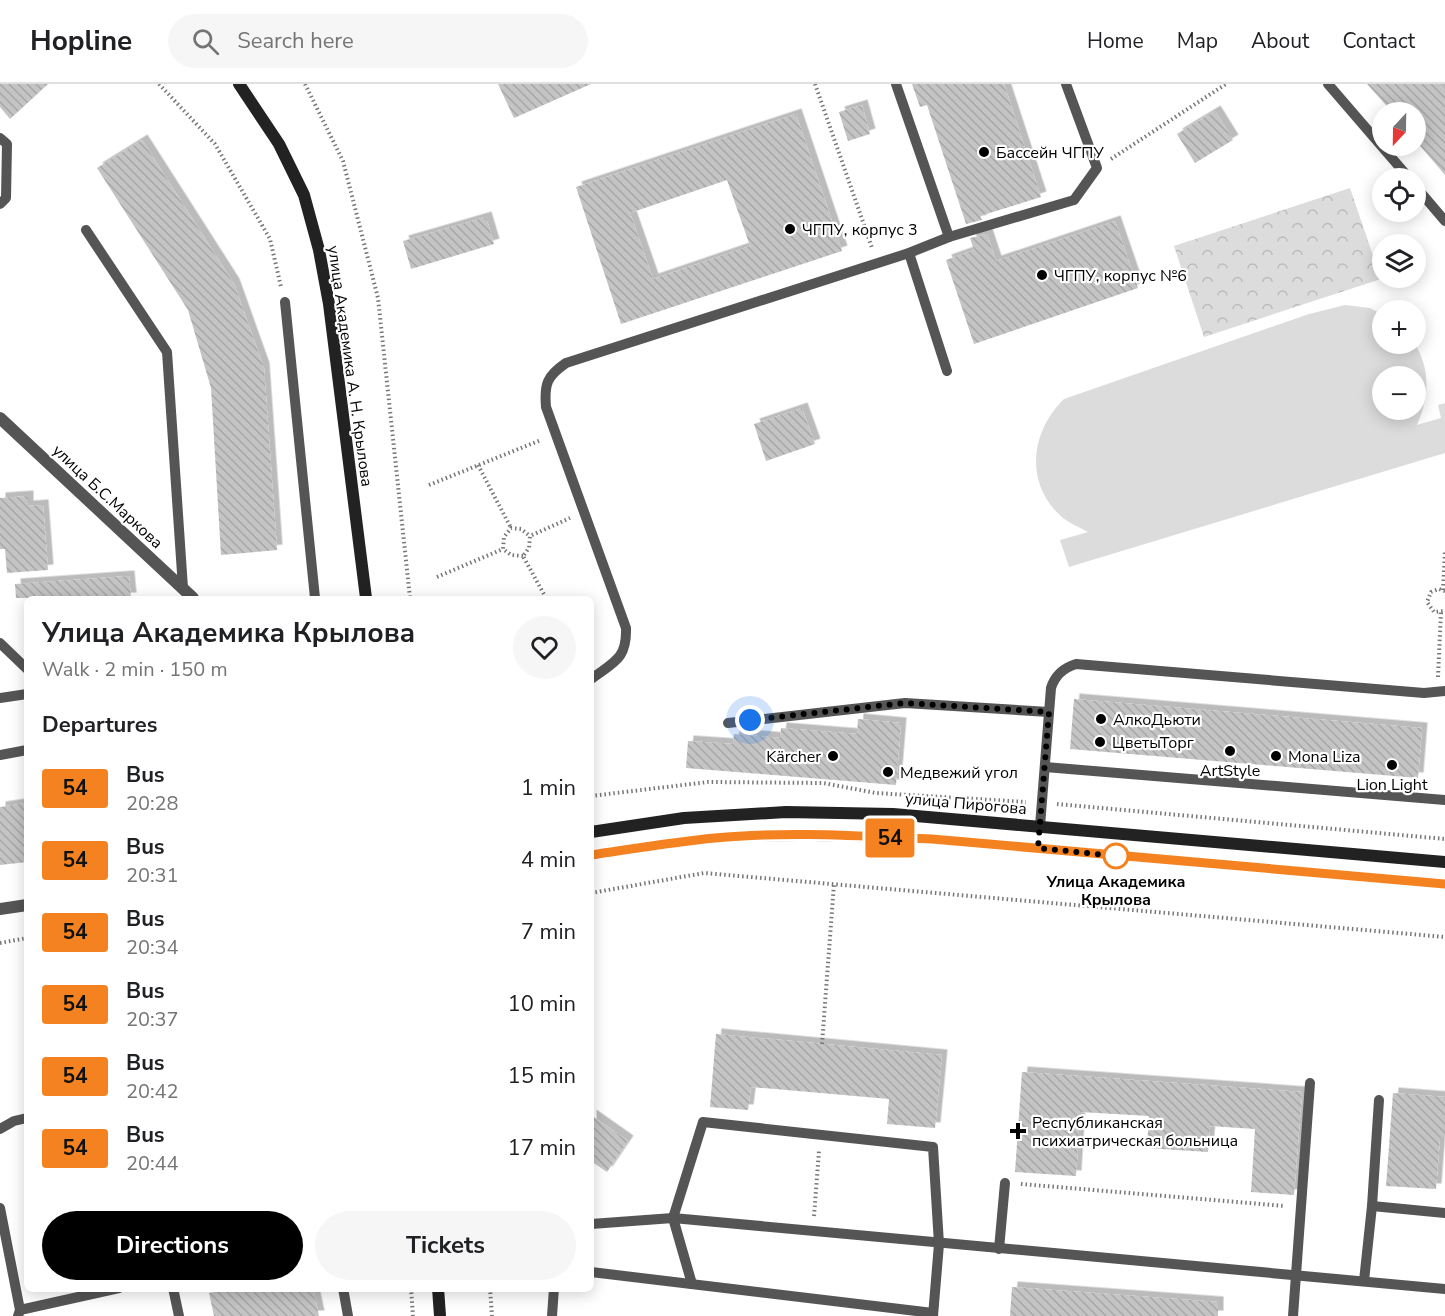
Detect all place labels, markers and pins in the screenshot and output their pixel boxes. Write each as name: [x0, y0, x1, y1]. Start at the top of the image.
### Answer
place label: Бассейн ЧГПУ: [996, 142, 1104, 164]
marker: Бассейн ЧГПУ: [977, 145, 991, 159]
place label: ЧГПУ, корпус 3: [802, 219, 918, 241]
marker: ЧГПУ, корпус 3: [783, 222, 797, 236]
place label: ЧГПУ, корпус №6: [1054, 265, 1187, 287]
marker: ЧГПУ, корпус №6: [1035, 268, 1049, 282]
place label: АлкоДьюти: [1113, 709, 1201, 731]
marker: АлкоДьюти: [1094, 712, 1108, 726]
place label: ЦветыТорг: [1112, 732, 1194, 754]
marker: ЦветыТорг: [1093, 735, 1107, 749]
marker: ArtStyle: [1223, 744, 1237, 758]
place label: Kärcher: [766, 746, 821, 768]
place label: Mona Liza: [1288, 746, 1360, 768]
marker: Kärcher: [826, 749, 840, 763]
marker: Mona Liza: [1269, 749, 1283, 763]
marker: Lion Light: [1385, 758, 1399, 772]
place label: ArtStyle: [1200, 760, 1260, 782]
place label: Медвежий угол: [900, 762, 1018, 784]
marker: Медвежий угол: [881, 765, 895, 779]
place label: Lion Light: [1357, 774, 1428, 796]
marker: Улица Академика Крылова: [1103, 843, 1129, 869]
place label: Улица Академика Крылова: [1046, 871, 1185, 911]
place label: Республиканская психиатрическая больница: [1032, 1112, 1238, 1152]
marker: Республиканская психиатрическая больница: [1009, 1122, 1027, 1140]

